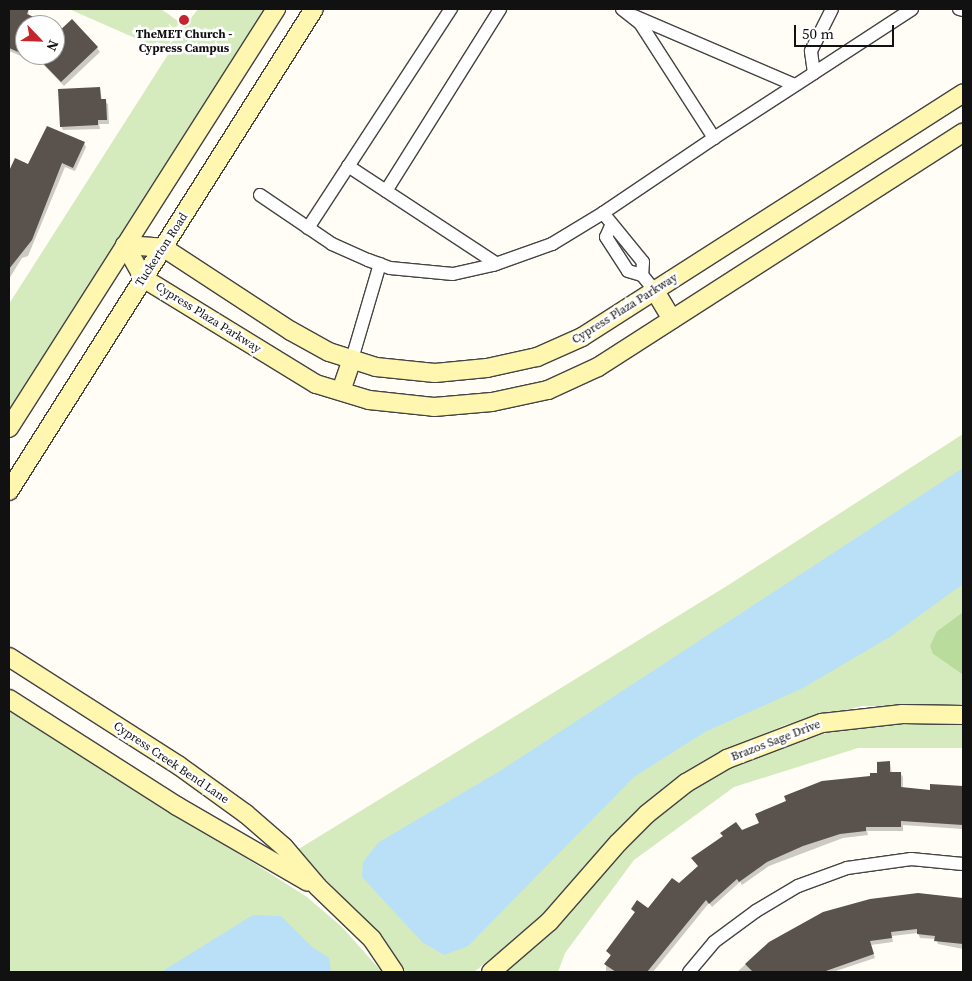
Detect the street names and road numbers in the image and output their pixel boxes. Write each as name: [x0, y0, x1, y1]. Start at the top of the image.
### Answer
street label: Tuckerton Road: [133, 210, 191, 290]
street label: Cypress Plaza Parkway: [570, 271, 680, 347]
street label: Cypress Plaza Parkway: [153, 280, 263, 356]
street label: Brazos Sage Drive: [729, 717, 823, 765]
street label: Cypress Creek Bend Lane: [111, 719, 231, 807]

